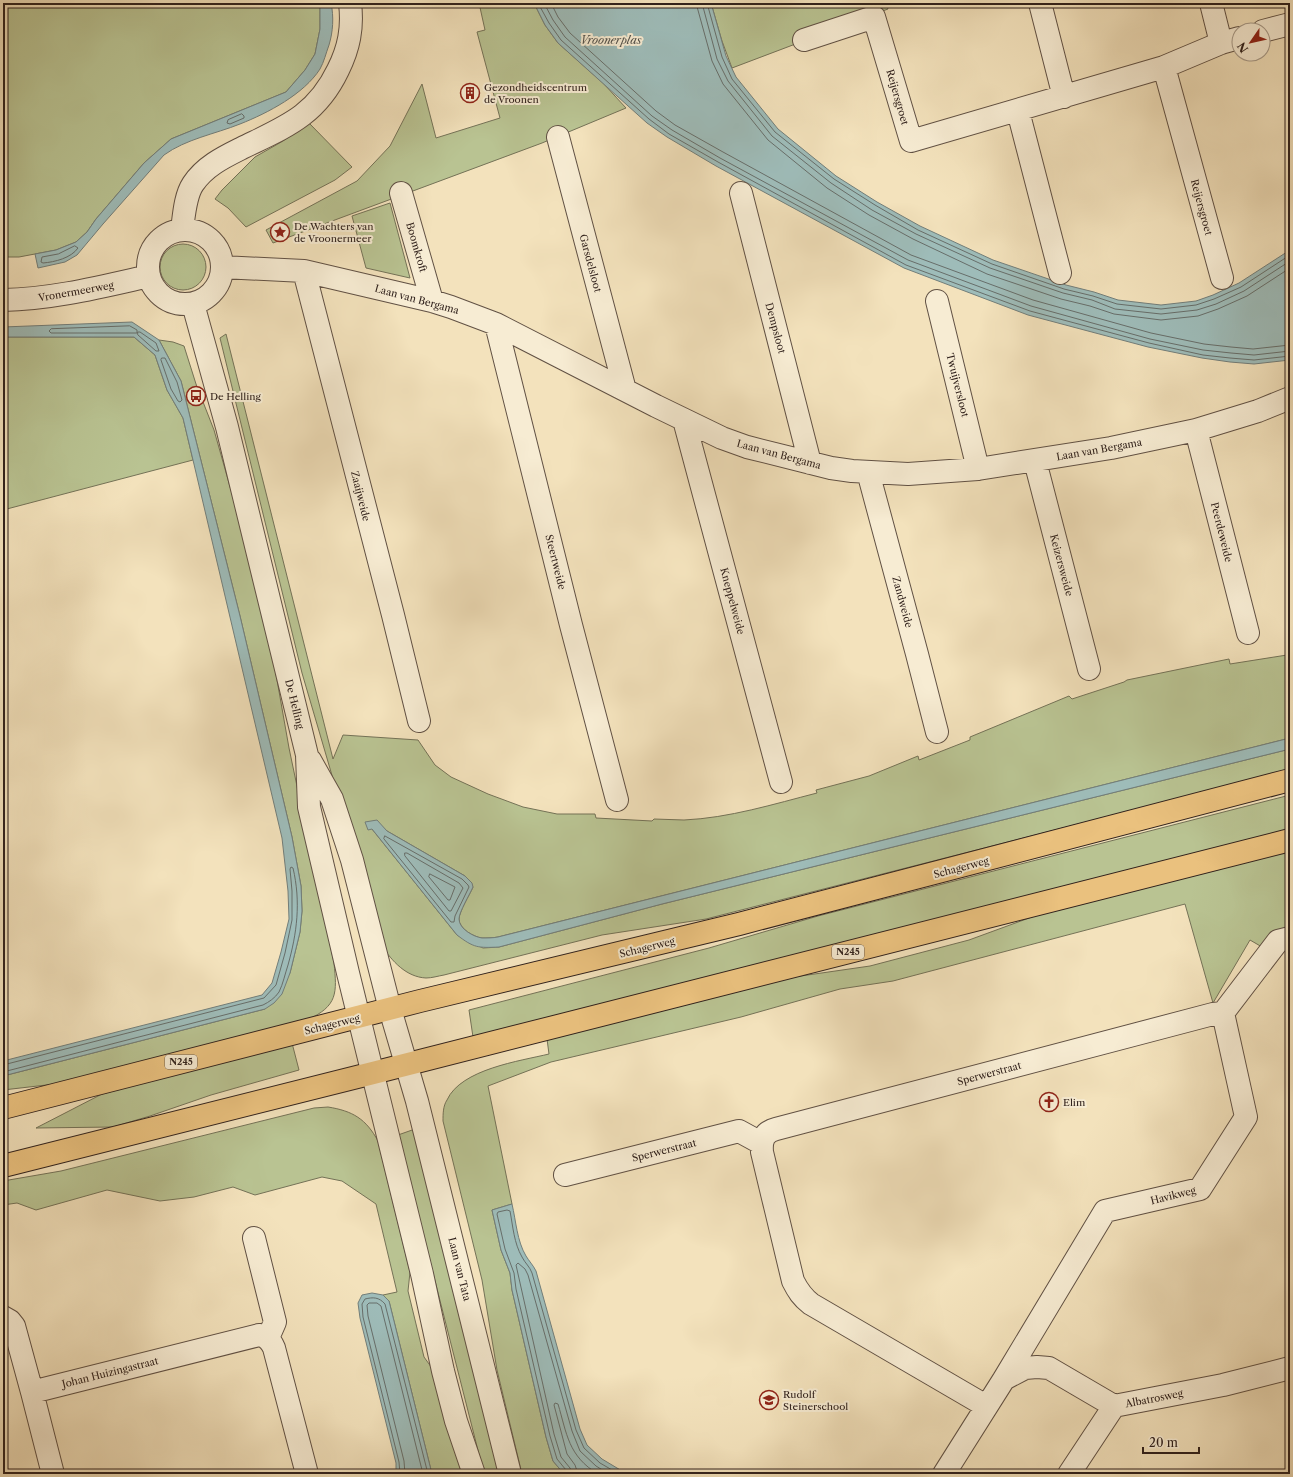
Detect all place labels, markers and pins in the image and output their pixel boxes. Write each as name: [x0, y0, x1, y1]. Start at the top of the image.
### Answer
place label: Gezondheidscentrum de Vroonen: [484, 81, 588, 106]
building icon: Gezondheidscentrum de Vroonen: [459, 82, 481, 104]
place label: De Wachters van de Vroonermeer: [294, 220, 374, 245]
place icon: De Wachters van de Vroonermeer: [269, 221, 291, 243]
bus stop icon: De Helling: [185, 385, 207, 407]
place label: De Helling: [210, 390, 262, 403]
church icon: Elim: [1038, 1091, 1060, 1113]
place label: Elim: [1063, 1096, 1086, 1109]
place label: Rudolf Steinerschool: [783, 1388, 848, 1413]
school or university icon: Rudolf Steinerschool: [758, 1389, 780, 1411]

